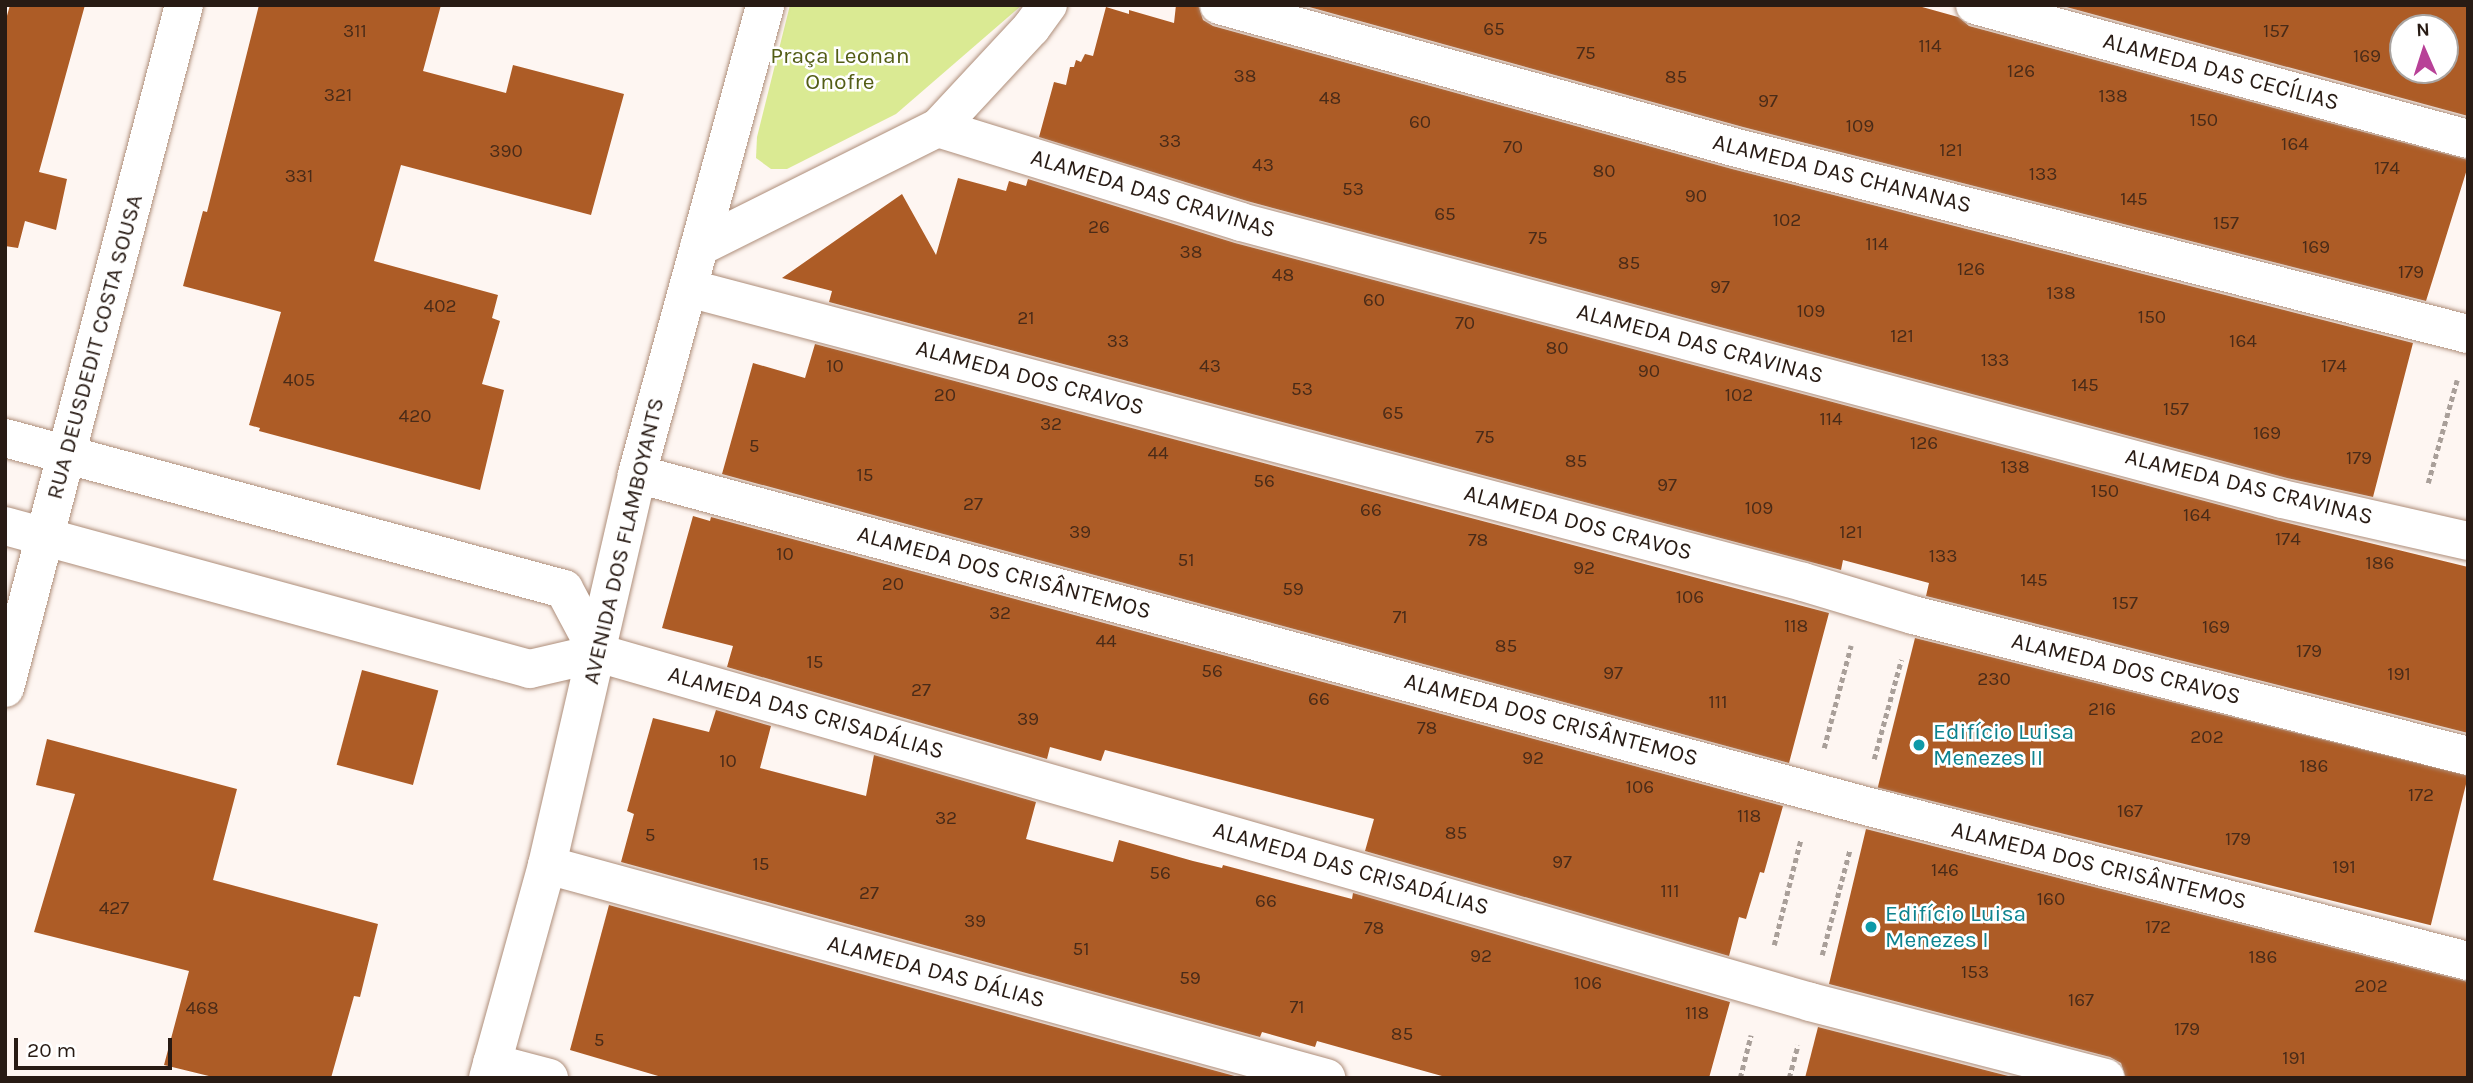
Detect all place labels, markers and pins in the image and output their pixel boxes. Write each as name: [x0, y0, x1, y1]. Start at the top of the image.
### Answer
place label: Edifício Luisa Menezes II: [1933, 718, 2074, 772]
marker: Edifício Luisa Menezes II: [1911, 737, 1927, 753]
place label: Edifício Luisa Menezes I: [1885, 900, 2026, 954]
marker: Edifício Luisa Menezes I: [1863, 919, 1879, 935]

